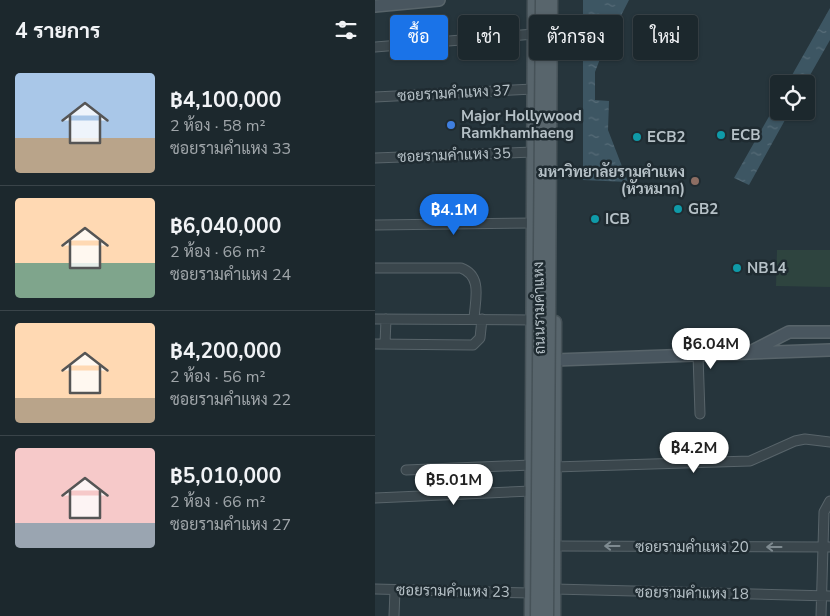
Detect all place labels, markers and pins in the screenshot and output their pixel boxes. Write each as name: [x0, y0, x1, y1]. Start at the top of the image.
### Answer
place label: Major Hollywood Ramkhamhaeng: [461, 106, 582, 143]
marker: Major Hollywood Ramkhamhaeng: [445, 119, 457, 131]
place label: ECB: [731, 125, 760, 145]
place label: ECB2: [647, 127, 685, 147]
marker: ECB: [715, 129, 727, 141]
marker: ECB2: [631, 131, 643, 143]
place label: มหาวิทยาลัยรามคำแหง (หัวหมาก): [538, 162, 685, 199]
marker: มหาวิทยาลัยรามคำแหง (หัวหมาก): [689, 175, 701, 187]
pin: ฿4.1M: [419, 194, 489, 236]
place label: GB2: [688, 199, 718, 219]
marker: GB2: [672, 203, 684, 215]
place label: ICB: [605, 209, 630, 229]
marker: ICB: [589, 213, 601, 225]
place label: NB14: [747, 258, 787, 278]
marker: NB14: [731, 262, 743, 274]
pin: ฿6.04M: [670, 328, 752, 370]
pin: ฿4.2M: [659, 432, 729, 474]
pin: ฿5.01M: [413, 464, 495, 506]

